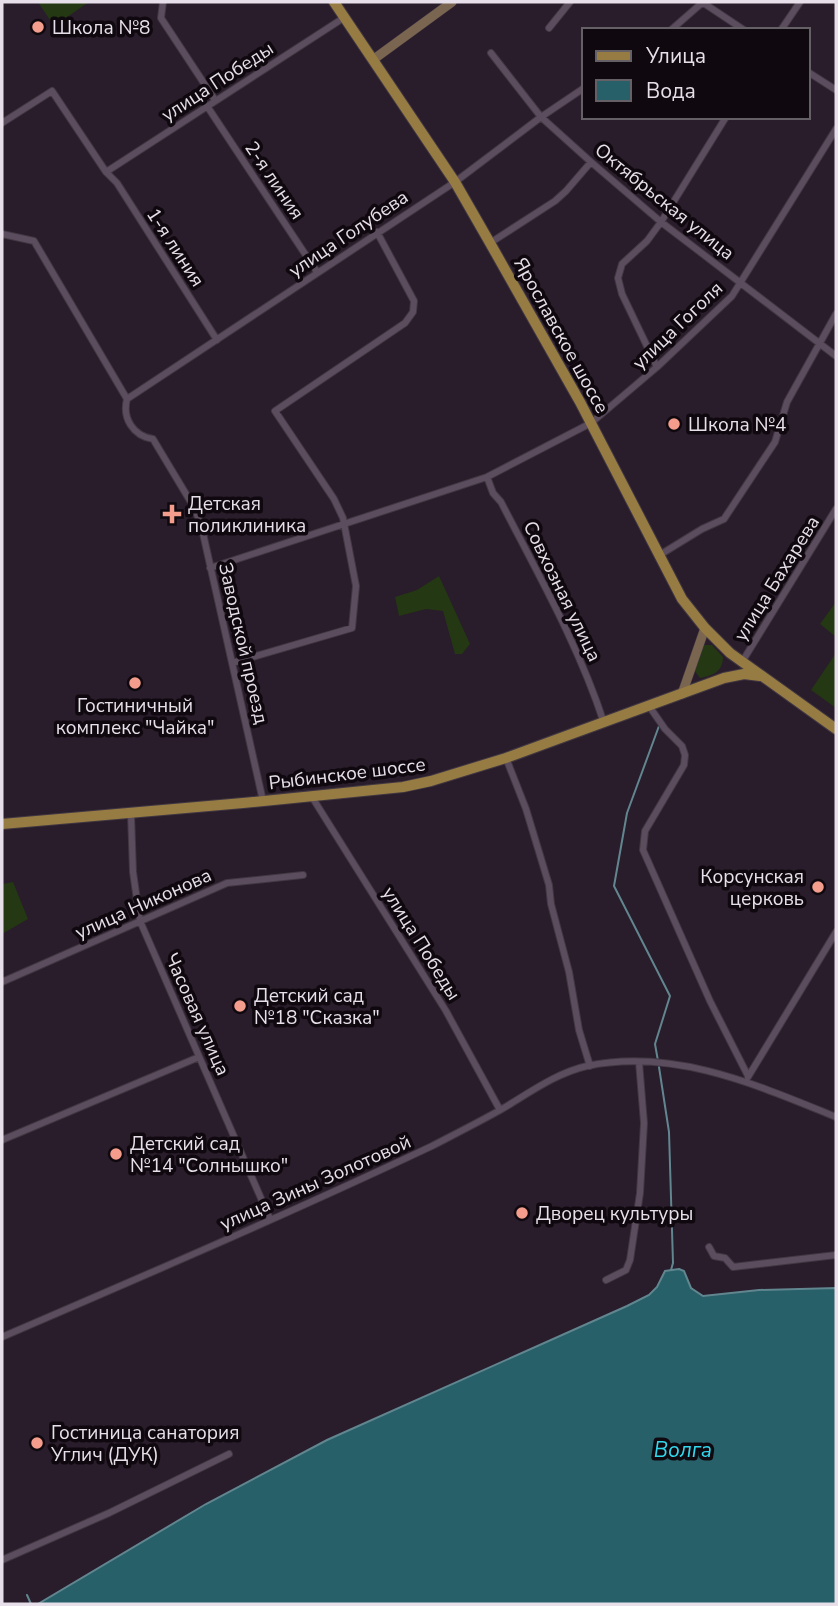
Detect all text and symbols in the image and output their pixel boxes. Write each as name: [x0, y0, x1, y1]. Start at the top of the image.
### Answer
place label: Школа №8: [52, 15, 151, 41]
marker: Школа №8: [30, 19, 46, 35]
legend: [582, 28, 810, 119]
street label: улица Победы: [156, 36, 279, 128]
text: Улица: [645, 42, 706, 70]
text: Вода: [646, 77, 696, 105]
street label: 2-я линия: [238, 136, 310, 225]
street label: Октябрьская улица: [589, 137, 740, 266]
street label: улица Голубева: [284, 184, 413, 283]
street label: 1-я линия: [140, 203, 210, 292]
street label: Ярославское шоссе: [507, 253, 615, 418]
street label: улица Гоголя: [627, 276, 729, 376]
place label: Школа №4: [688, 412, 787, 438]
marker: Школа №4: [666, 416, 682, 432]
place label: Детская поликлиника: [188, 491, 306, 539]
marker: Детская поликлиника: [162, 504, 182, 524]
street label: улица Бахарева: [728, 511, 826, 646]
street label: Совхозная улица: [517, 517, 607, 666]
street label: Заводской проезд: [212, 560, 274, 726]
marker: Гостиничный комплекс "Чайка": [127, 675, 143, 691]
place label: Гостиничный комплекс "Чайка": [56, 693, 214, 741]
street label: Рыбинское шоссе: [267, 751, 427, 797]
street label: улица Никонова: [71, 862, 216, 946]
place label: Корсунская церковь: [700, 864, 804, 912]
marker: Корсунская церковь: [810, 879, 826, 895]
street label: улица Победы: [376, 882, 466, 1005]
street label: Часовая улица: [158, 949, 236, 1080]
place label: Детский сад №18 "Сказка": [254, 983, 380, 1031]
marker: Детский сад №18 "Сказка": [232, 998, 248, 1014]
street label: улица Зины Золотовой: [216, 1129, 415, 1237]
place label: Детский сад №14 "Солнышко": [130, 1131, 288, 1179]
marker: Детский сад №14 "Солнышко": [108, 1146, 124, 1162]
place label: Дворец культуры: [536, 1201, 693, 1227]
marker: Дворец культуры: [514, 1205, 530, 1221]
place label: Гостиница санатория Углич (ДУК): [50, 1420, 239, 1468]
marker: Гостиница санатория Углич (ДУК): [29, 1435, 45, 1451]
water label: Волга: [654, 1436, 712, 1464]

